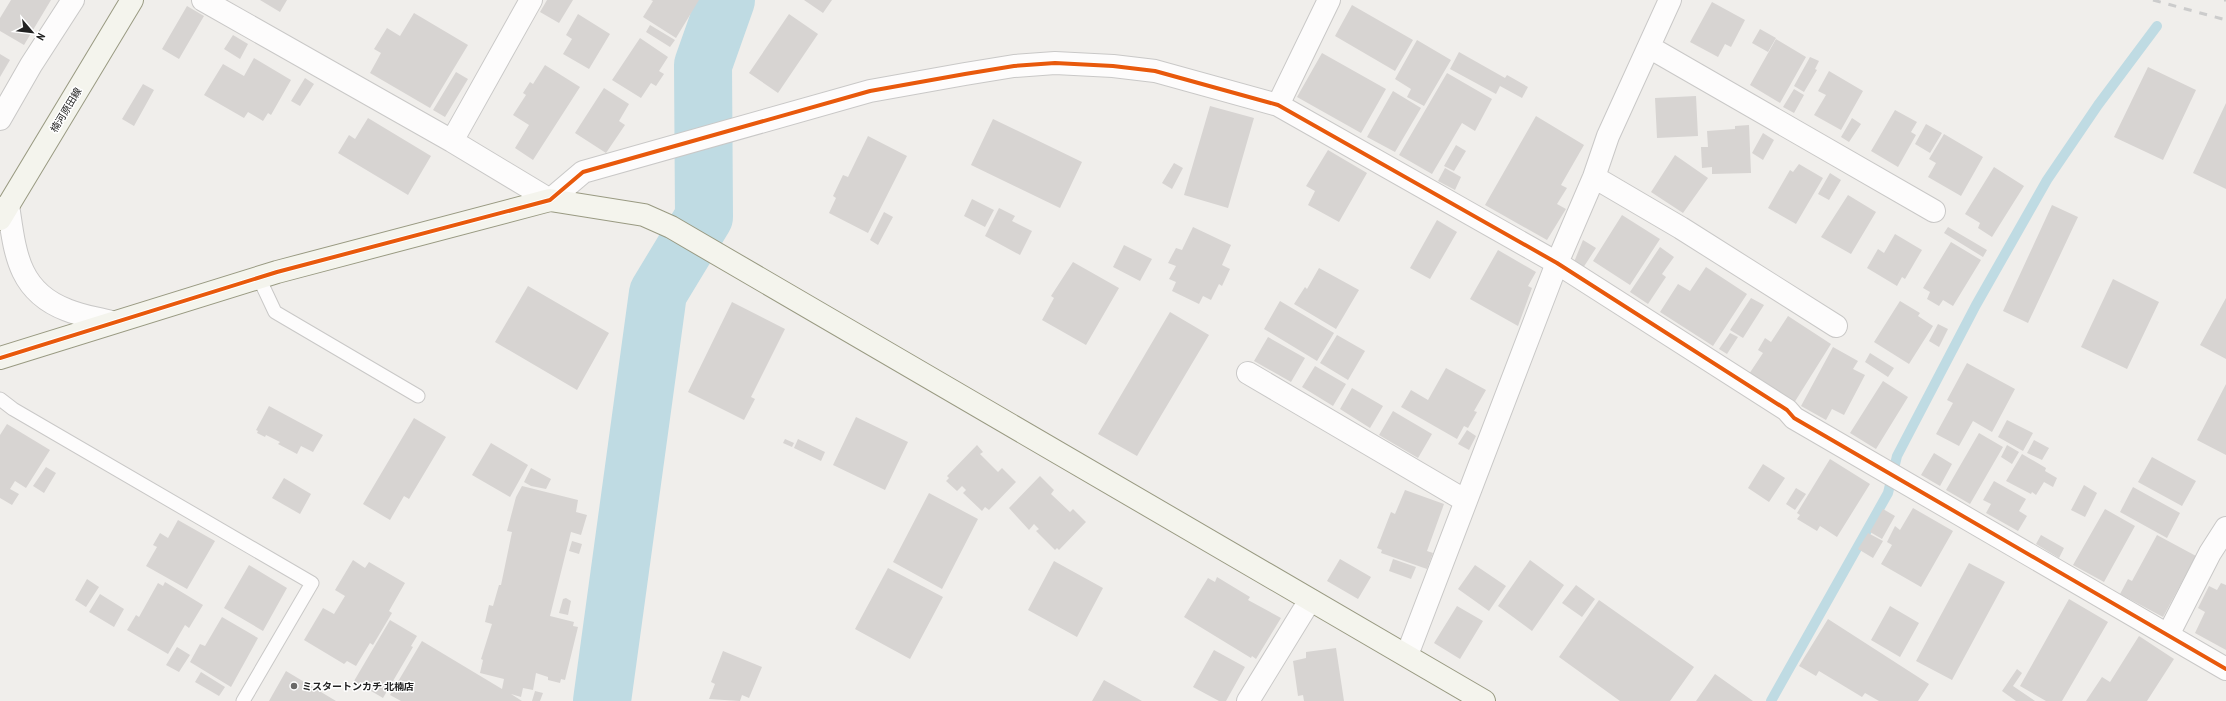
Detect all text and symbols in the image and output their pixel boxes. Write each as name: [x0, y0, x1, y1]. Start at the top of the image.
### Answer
north arrow: [12, 12, 52, 52]
text: N: [33, 31, 48, 43]
street label: 楠河原田線: [48, 85, 84, 135]
place label: ミスタートンカチ 北楠店: [302, 680, 414, 693]
marker: ミスタートンカチ 北楠店: [289, 681, 299, 691]

